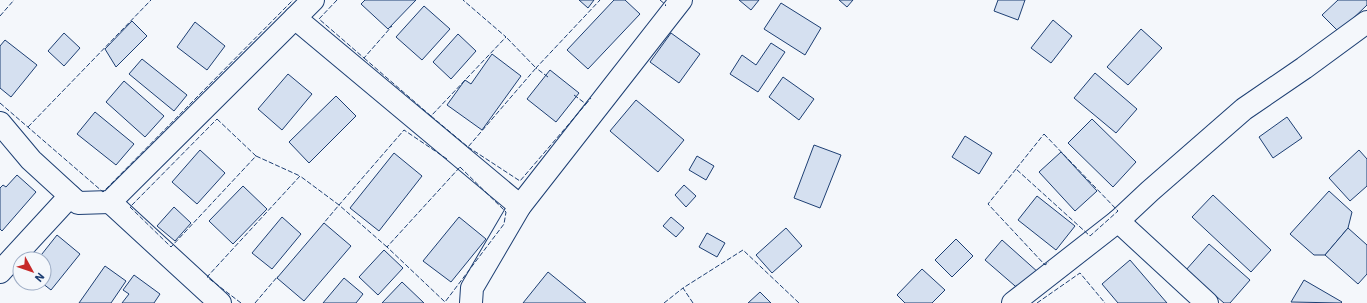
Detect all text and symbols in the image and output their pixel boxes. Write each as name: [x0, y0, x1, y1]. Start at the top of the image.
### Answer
north arrow: [12, 251, 52, 291]
text: N: [32, 270, 48, 285]

